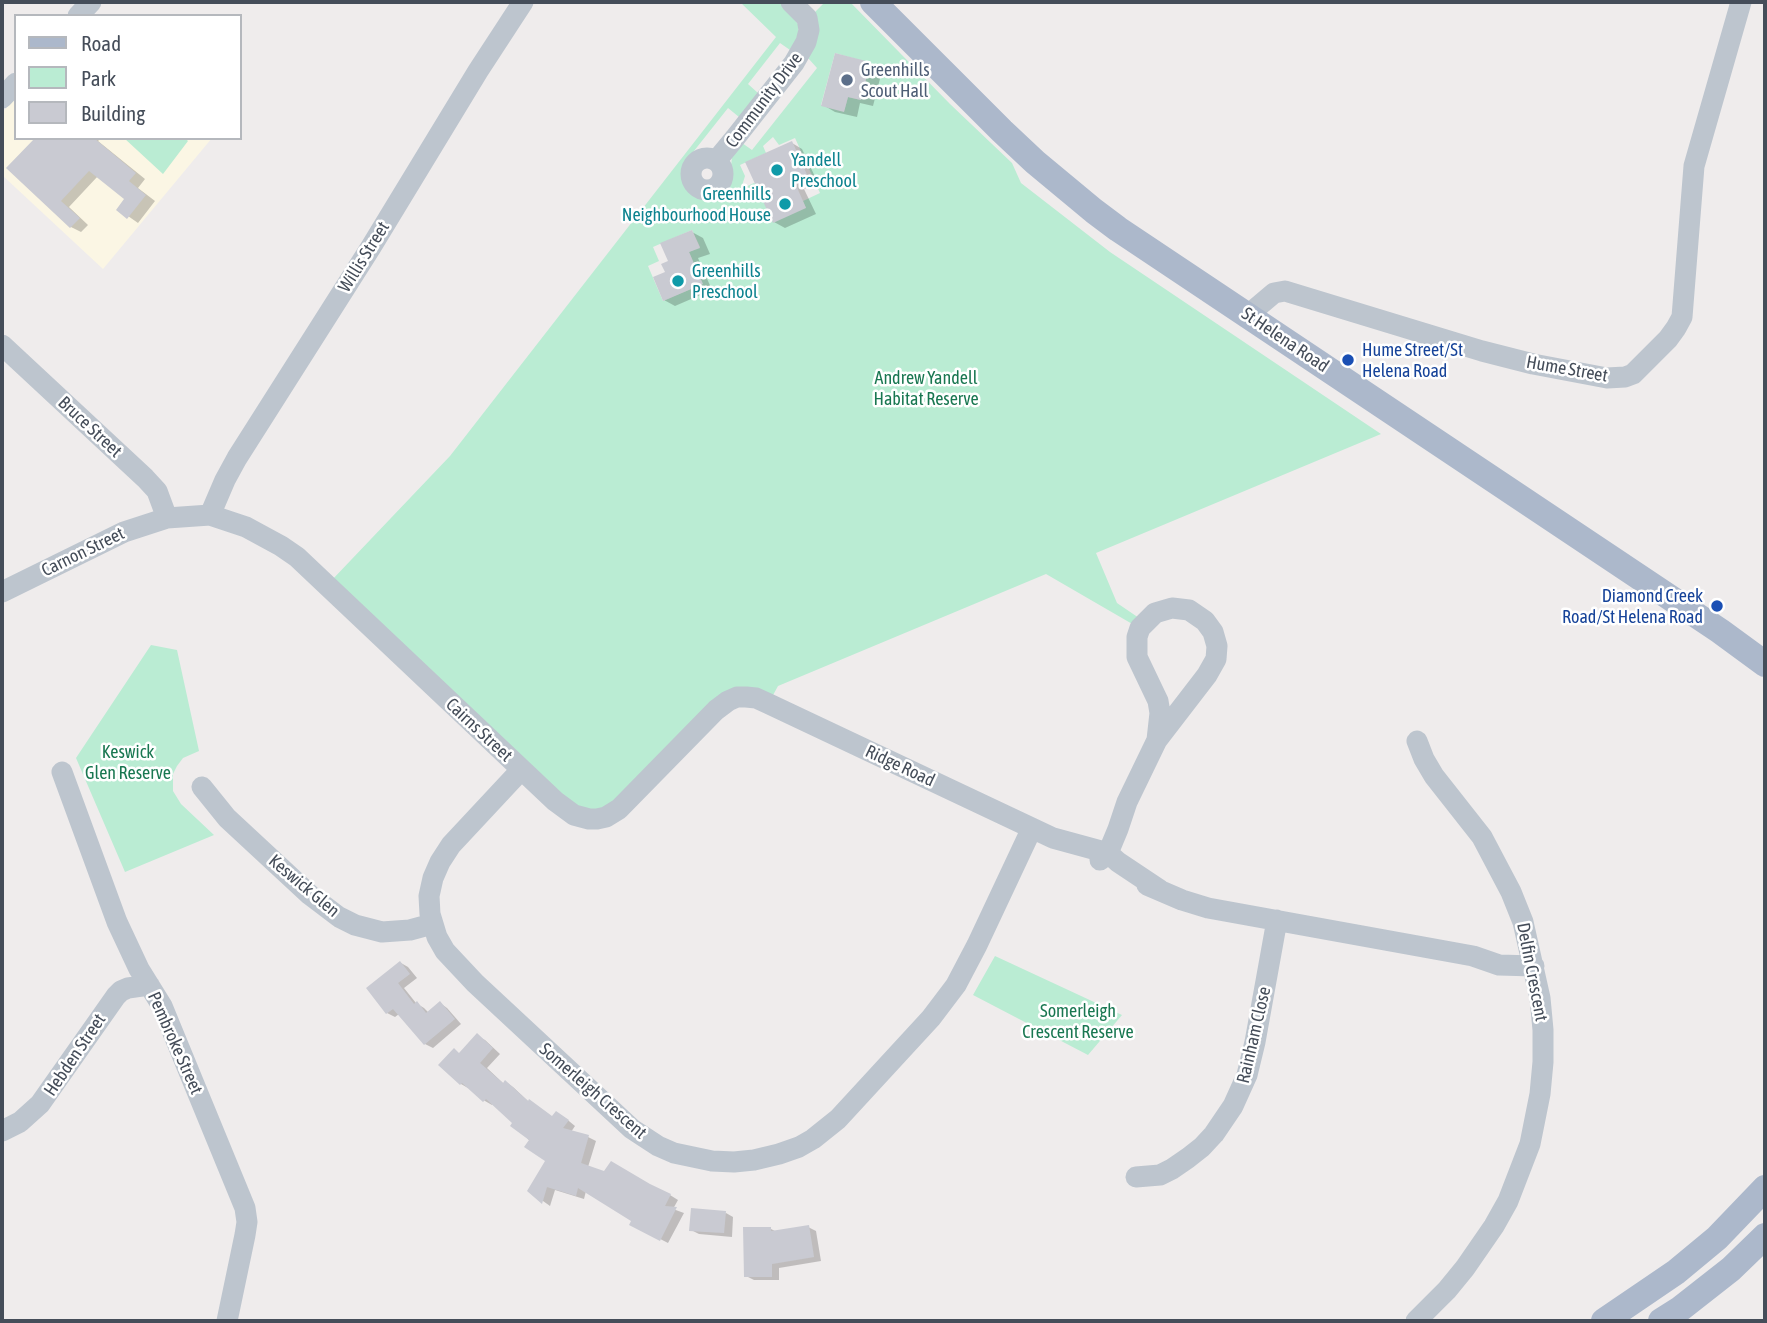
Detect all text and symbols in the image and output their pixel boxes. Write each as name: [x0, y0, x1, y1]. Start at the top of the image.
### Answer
legend: [14, 14, 242, 140]
text: Road: [81, 31, 121, 55]
street label: Community Drive: [721, 48, 807, 152]
place label: Greenhills Scout Hall: [861, 59, 930, 102]
text: Park: [81, 66, 116, 90]
marker: Greenhills Scout Hall: [839, 72, 855, 88]
text: Building: [81, 101, 145, 125]
place label: Yandell Preschool: [791, 149, 857, 192]
marker: Yandell Preschool: [769, 162, 785, 178]
place label: Greenhills Neighbourhood House: [622, 183, 771, 226]
marker: Greenhills Neighbourhood House: [777, 196, 793, 212]
street label: Willis Street: [334, 218, 394, 296]
place label: Greenhills Preschool: [692, 260, 761, 302]
marker: Greenhills Preschool: [670, 273, 686, 289]
street label: St Helena Road: [1237, 303, 1333, 377]
place label: Hume Street/St Helena Road: [1362, 339, 1463, 382]
street label: Hume Street: [1525, 351, 1609, 387]
marker: Hume Street/St Helena Road: [1340, 352, 1356, 368]
park label: Andrew Yandell Habitat Reserve: [873, 367, 979, 410]
street label: Bruce Street: [54, 392, 126, 462]
street label: Carnon Street: [38, 523, 128, 581]
place label: Diamond Creek Road/St Helena Road: [1562, 585, 1703, 628]
marker: Diamond Creek Road/St Helena Road: [1709, 598, 1725, 614]
street label: Cairns Street: [441, 694, 517, 766]
park label: Keswick Glen Reserve: [85, 741, 171, 784]
street label: Ridge Road: [862, 741, 938, 791]
street label: Keswick Glen: [264, 850, 344, 922]
street label: Delfin Crescent: [1512, 921, 1552, 1023]
street label: Rainham Close: [1232, 985, 1276, 1085]
street label: Pembroke Street: [143, 988, 207, 1098]
park label: Somerleigh Crescent Reserve: [1022, 1000, 1134, 1042]
street label: Hebden Street: [40, 1010, 110, 1100]
street label: Somerleigh Crescent: [535, 1039, 651, 1143]

